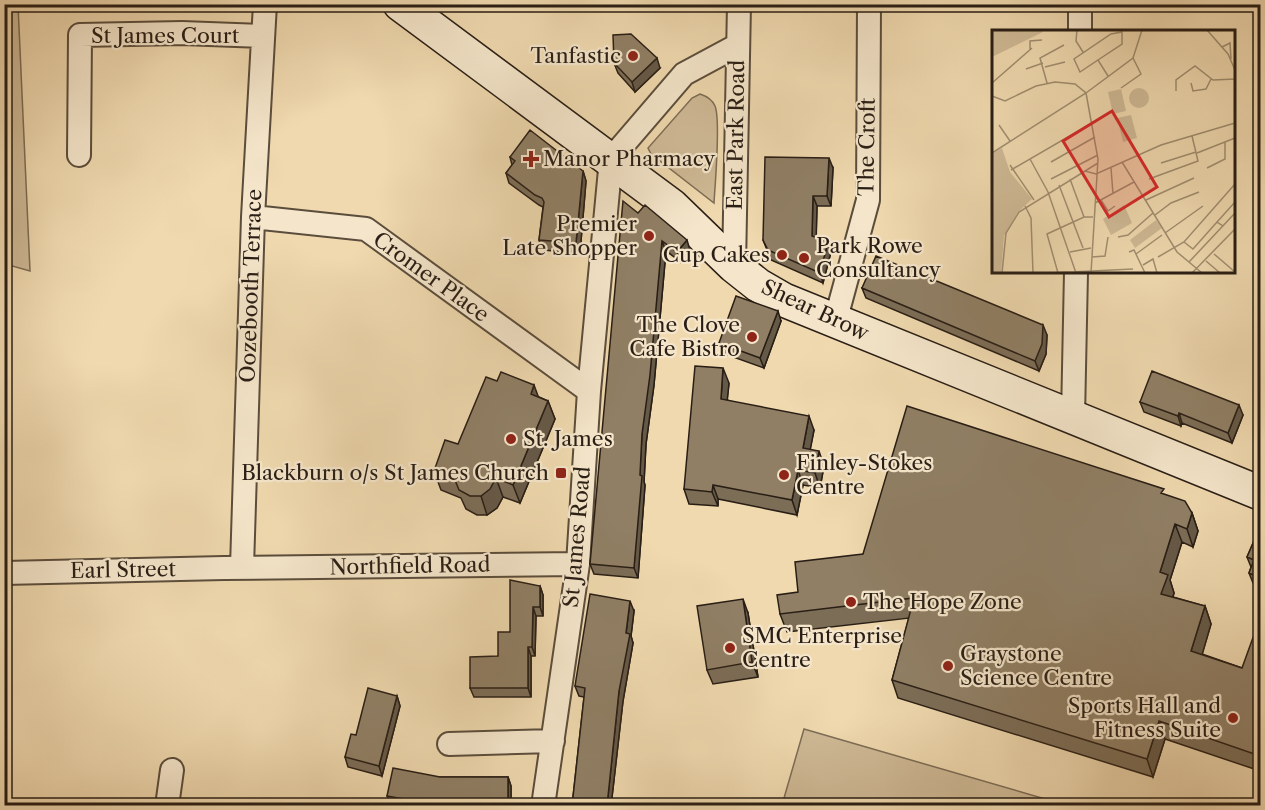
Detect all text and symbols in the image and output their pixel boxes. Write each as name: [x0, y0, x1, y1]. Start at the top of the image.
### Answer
street label: St James Court: [91, 23, 240, 48]
inset map: [992, 30, 1235, 273]
place label: Tanfastic: [531, 43, 621, 68]
marker: Tanfastic: [626, 49, 640, 63]
street label: East Park Road: [722, 59, 749, 210]
street label: The Croft: [853, 97, 880, 196]
place label: Manor Pharmacy: [543, 146, 715, 171]
marker: Manor Pharmacy: [524, 152, 538, 166]
street label: Oozebooth Terrace: [235, 189, 266, 383]
place label: Premier Late Shopper: [502, 211, 637, 260]
street label: Cromer Place: [369, 226, 494, 327]
marker: Premier Late Shopper: [642, 229, 656, 243]
place label: Park Rowe Consultancy: [816, 233, 941, 282]
place label: Cup Cakes: [663, 242, 770, 267]
marker: Cup Cakes: [775, 248, 789, 262]
marker: Park Rowe Consultancy: [797, 251, 811, 265]
street label: Shear Brow: [758, 274, 873, 346]
place label: The Clove Cafe Bistro: [629, 312, 740, 361]
marker: The Clove Cafe Bistro: [745, 330, 759, 344]
place label: St. James: [523, 426, 613, 451]
marker: St. James: [504, 432, 518, 446]
place label: Finley-Stokes Centre: [796, 450, 932, 499]
place label: Blackburn o/s St James Church: [241, 460, 549, 485]
street label: St James Road: [558, 465, 595, 609]
marker: Blackburn o/s St James Church: [554, 466, 568, 480]
marker: Finley-Stokes Centre: [777, 468, 791, 482]
street label: Northfield Road: [329, 552, 491, 579]
street label: Earl Street: [70, 556, 177, 583]
place label: The Hope Zone: [863, 589, 1022, 614]
marker: The Hope Zone: [844, 595, 858, 609]
place label: SMC Enterprise Centre: [742, 623, 902, 672]
marker: SMC Enterprise Centre: [723, 641, 737, 655]
place label: Graystone Science Centre: [960, 641, 1112, 690]
marker: Graystone Science Centre: [941, 659, 955, 673]
place label: Sports Hall and Fitness Suite: [1068, 693, 1221, 742]
marker: Sports Hall and Fitness Suite: [1226, 711, 1240, 725]

